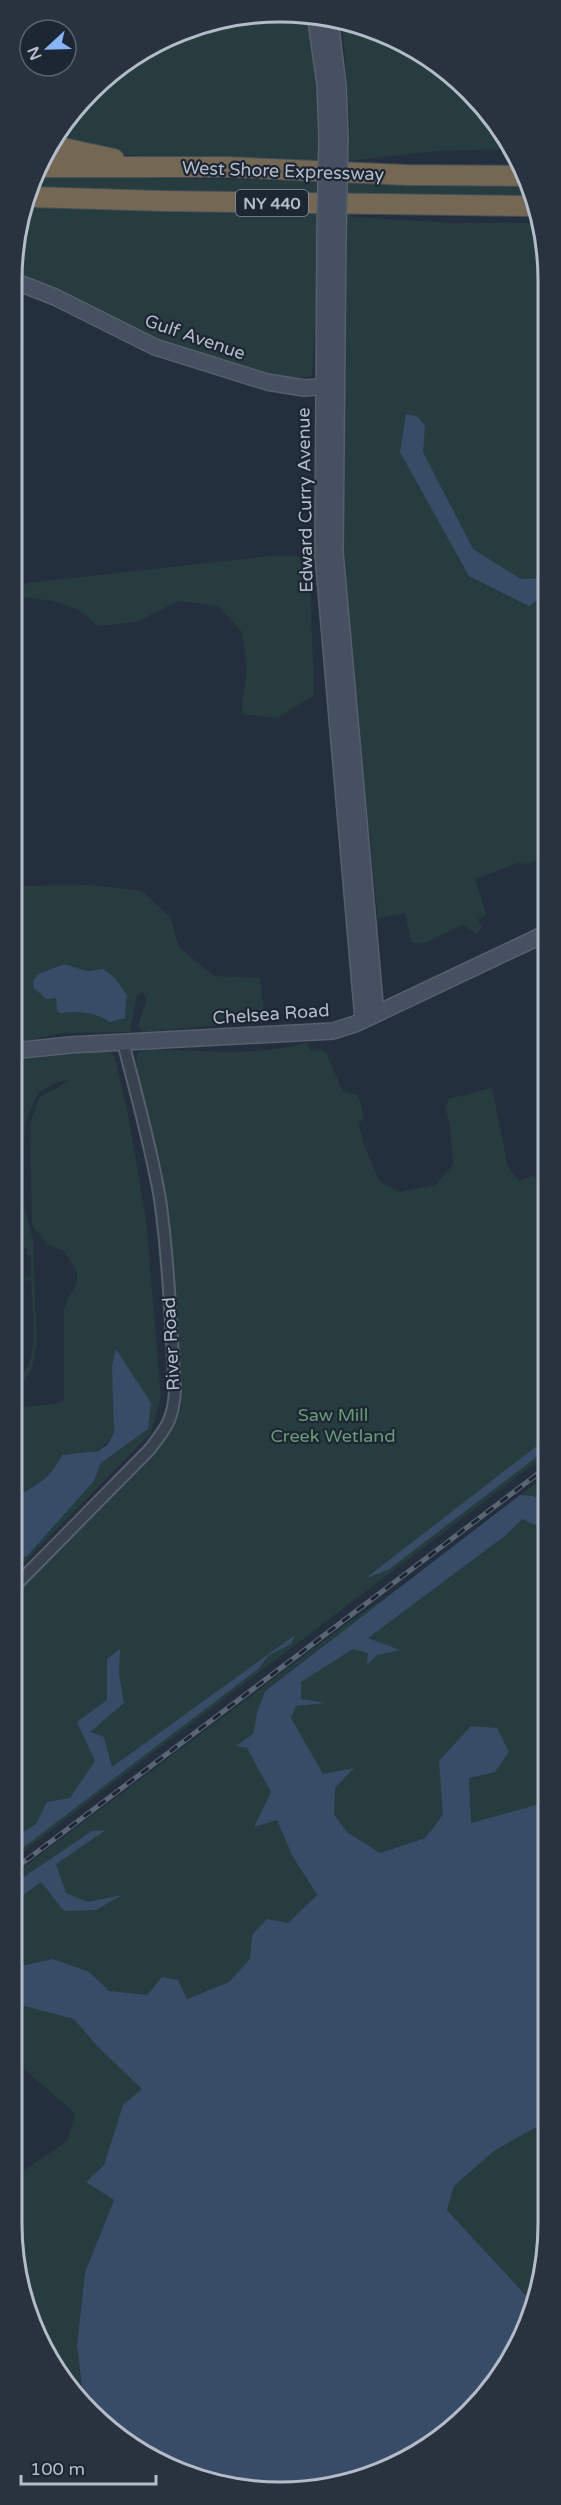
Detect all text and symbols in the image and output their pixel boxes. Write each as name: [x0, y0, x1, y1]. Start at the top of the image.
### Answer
north arrow: [18, 18, 78, 78]
text: N: [23, 44, 47, 63]
street label: West Shore Expressway: [181, 156, 385, 186]
road number: NY 440: [236, 190, 308, 216]
street label: Gulf Avenue: [142, 309, 248, 365]
street label: Edward Curry Avenue: [292, 407, 318, 593]
street label: Chelsea Road: [212, 999, 330, 1029]
street label: River Road: [158, 1297, 184, 1391]
park label: Saw Mill Creek Wetland: [270, 1404, 396, 1447]
scale bar: [21, 2448, 156, 2486]
text: 100 m: [30, 2458, 85, 2480]

